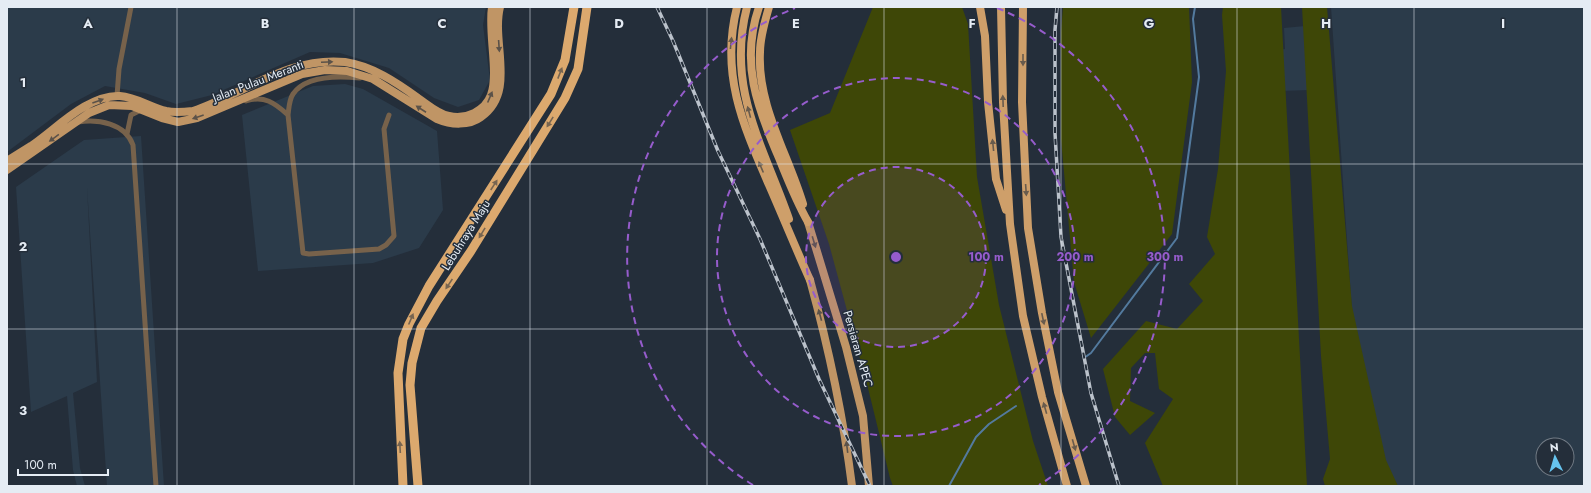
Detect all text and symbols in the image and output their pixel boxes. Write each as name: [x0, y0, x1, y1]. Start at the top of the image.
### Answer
text: A: [82, 14, 93, 33]
text: B: [261, 14, 270, 33]
text: C: [437, 14, 447, 33]
text: D: [614, 14, 624, 33]
text: E: [792, 14, 800, 33]
text: F: [968, 14, 976, 33]
text: G: [1144, 14, 1155, 33]
text: H: [1321, 14, 1331, 33]
text: I: [1501, 14, 1505, 33]
one-way arrow: [728, 37, 734, 49]
one-way arrow: [495, 40, 502, 52]
one-way arrow: [1020, 54, 1026, 67]
street label: Jalan Pulau Meranti: [208, 55, 306, 107]
one-way arrow: [321, 59, 333, 66]
one-way arrow: [558, 67, 564, 79]
text: 1: [20, 73, 26, 92]
one-way arrow: [487, 90, 493, 102]
one-way arrow: [1000, 94, 1006, 107]
one-way arrow: [92, 98, 104, 104]
one-way arrow: [416, 105, 426, 113]
one-way arrow: [745, 106, 751, 119]
one-way arrow: [191, 114, 203, 120]
one-way arrow: [546, 117, 554, 127]
one-way arrow: [48, 134, 59, 143]
one-way arrow: [990, 139, 996, 151]
one-way arrow: [758, 161, 764, 173]
one-way arrow: [490, 179, 497, 190]
one-way arrow: [1022, 184, 1029, 196]
street label: Lebuhraya Maju: [437, 196, 495, 274]
one-way arrow: [479, 227, 486, 239]
one-way arrow: [811, 236, 817, 248]
text: 2: [19, 237, 27, 256]
text: 100 m: [968, 248, 1004, 266]
text: 200 m: [1056, 248, 1094, 266]
text: 300 m: [1147, 248, 1184, 266]
centre of rings: [889, 250, 903, 264]
one-way arrow: [445, 278, 453, 289]
street label: Persiaran APEC: [838, 308, 878, 390]
one-way arrow: [816, 309, 822, 321]
one-way arrow: [408, 313, 414, 325]
one-way arrow: [1040, 313, 1046, 325]
text: 3: [19, 401, 27, 420]
one-way arrow: [1042, 402, 1048, 414]
north arrow: [1535, 437, 1575, 477]
one-way arrow: [1071, 439, 1077, 451]
text: N: [1549, 439, 1559, 455]
one-way arrow: [396, 441, 403, 453]
one-way arrow: [844, 441, 850, 453]
scale bar: [18, 451, 108, 477]
text: 100 m: [24, 456, 57, 474]

